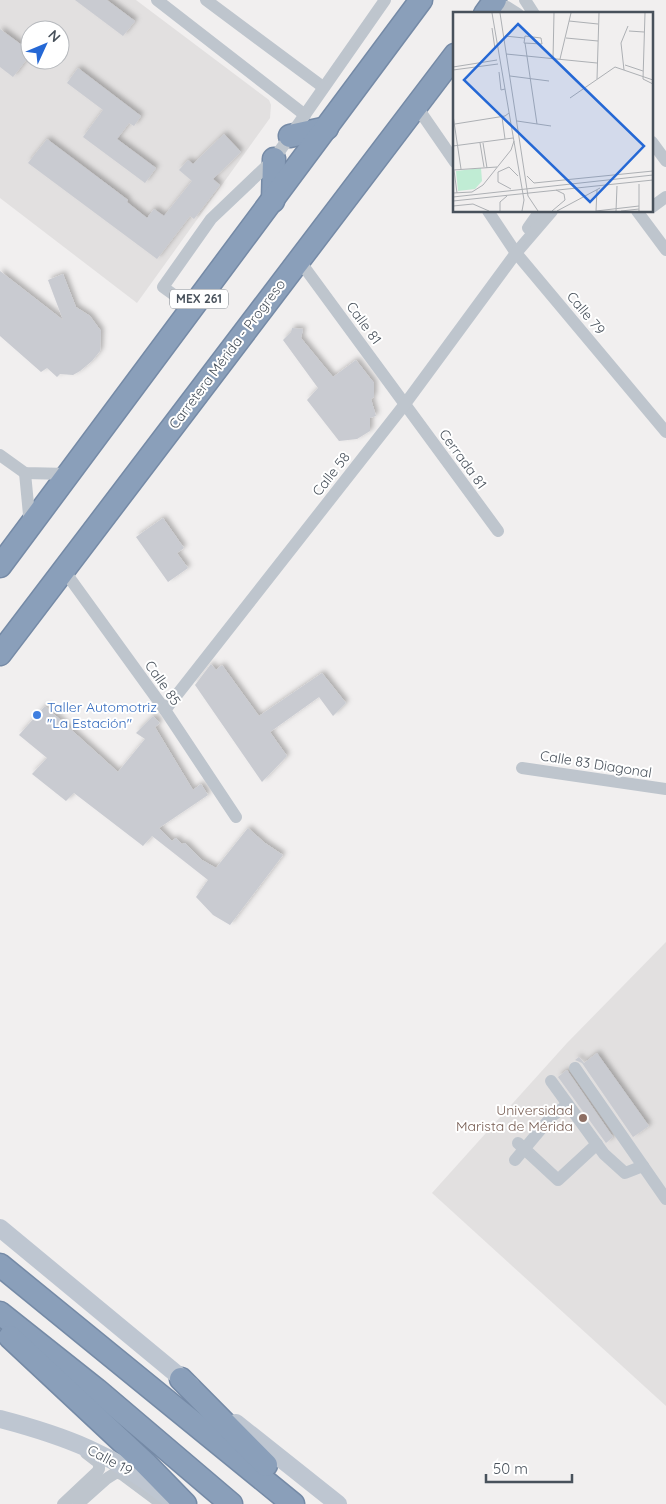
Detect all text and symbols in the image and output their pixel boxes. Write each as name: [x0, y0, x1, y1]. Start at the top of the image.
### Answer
inset map: [453, 12, 654, 212]
north arrow: [20, 20, 70, 70]
text: N: [44, 26, 64, 46]
street label: Carretera Mérida - Progreso: [165, 276, 289, 432]
street label: Calle 79: [563, 288, 609, 338]
road number: MEX 261: [170, 290, 228, 308]
street label: Calle 81: [342, 298, 386, 348]
street label: Cerrada 81: [435, 426, 491, 492]
street label: Calle 58: [308, 448, 354, 500]
street label: Calle 85: [141, 657, 185, 709]
place label: Taller Automotriz "La Estación": [47, 698, 157, 732]
marker: Taller Automotriz "La Estación": [31, 709, 43, 721]
street label: Calle 83 Diagonal: [539, 746, 653, 782]
place label: Universidad Marista de Mérida: [456, 1101, 573, 1135]
marker: Universidad Marista de Mérida: [577, 1112, 589, 1124]
street label: Calle 19: [84, 1441, 136, 1479]
scale bar: [486, 1452, 572, 1484]
text: 50 m: [493, 1459, 528, 1478]

